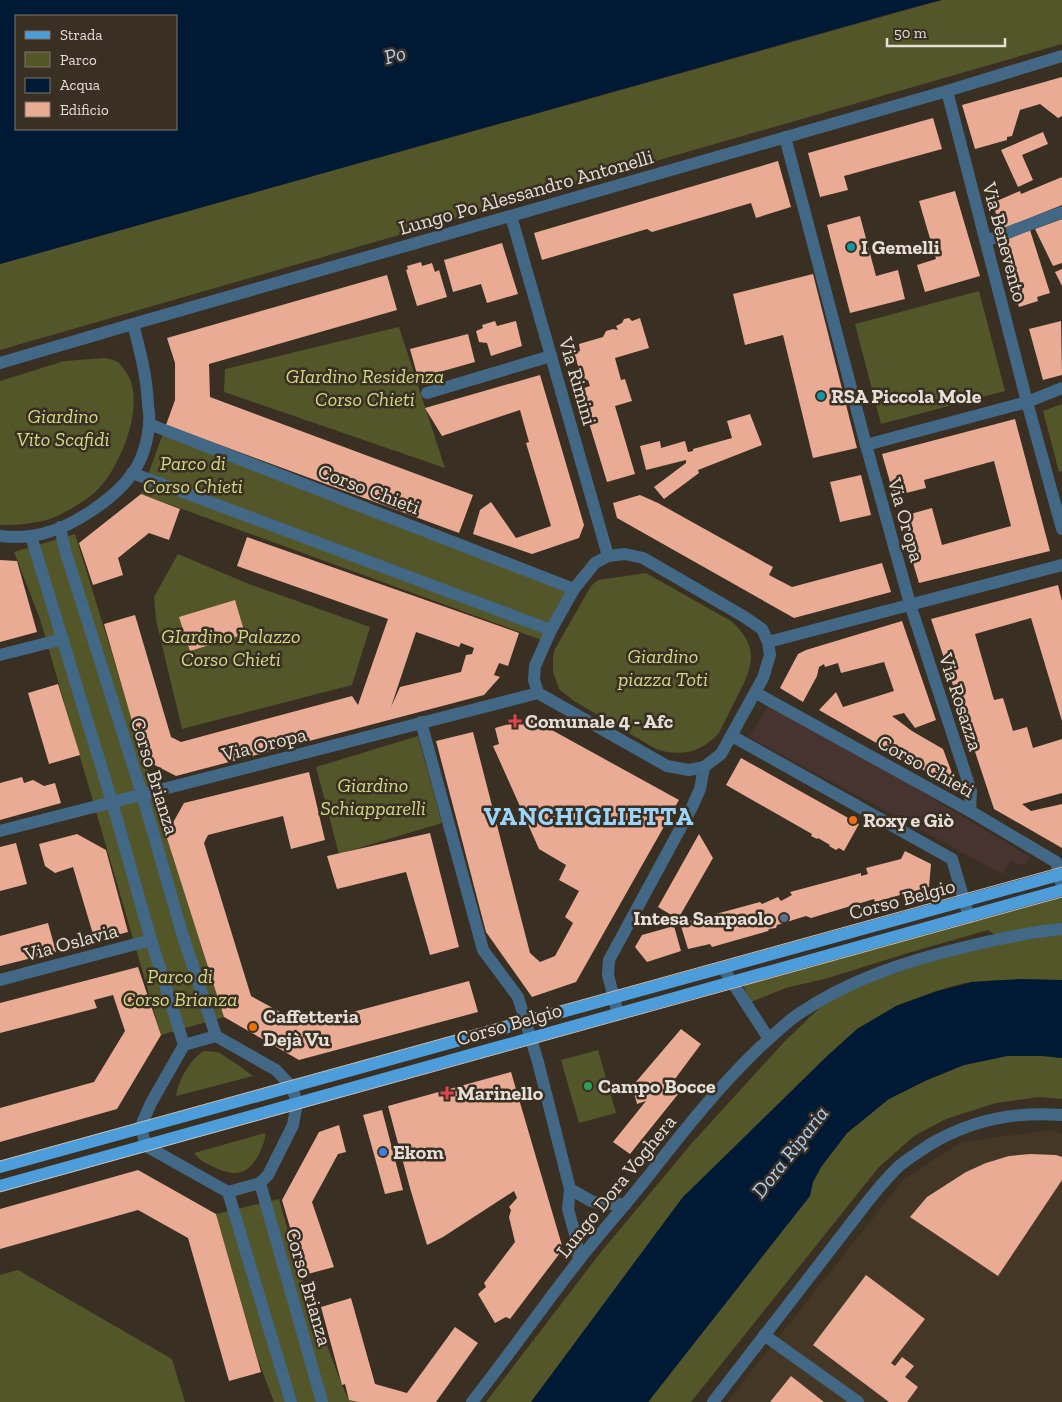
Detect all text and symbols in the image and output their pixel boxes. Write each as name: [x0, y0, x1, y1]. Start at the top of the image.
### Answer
legend: [15, 15, 178, 130]
scale bar: [887, 15, 1004, 47]
text: 50 m: [894, 24, 927, 42]
text: Strada: [60, 26, 103, 44]
water label: Po: [381, 40, 408, 69]
text: Parco: [60, 51, 97, 69]
text: Acqua: [60, 76, 100, 94]
text: Edificio: [60, 101, 109, 119]
street label: Lungo Po Alessandro Antonelli: [396, 144, 656, 240]
street label: Via Benevento: [977, 179, 1032, 304]
place label: I Gemelli: [861, 235, 940, 259]
marker: I Gemelli: [845, 241, 857, 253]
street label: Via Rimini: [554, 333, 602, 428]
park label: GIardino Residenza Corso Chieti: [286, 364, 444, 411]
place label: RSA Piccola Mole: [831, 384, 982, 408]
marker: RSA Piccola Mole: [815, 390, 827, 402]
park label: Giardino Vito Scafidi: [16, 404, 110, 451]
park label: Parco di Corso Chieti: [143, 451, 243, 498]
street label: Corso Chieti: [315, 459, 424, 520]
street label: Via Oropa: [882, 474, 930, 565]
park label: GIardino Palazzo Corso Chieti: [161, 624, 301, 671]
park label: Giardino piazza Toti: [617, 644, 708, 691]
street label: Via Rosazza: [934, 649, 988, 754]
place label: Comunale 4 - Afc: [525, 709, 674, 733]
street label: Corso Brianza: [126, 715, 184, 838]
marker: Comunale 4 - Afc: [509, 715, 521, 727]
street label: Via Oropa: [218, 722, 309, 766]
street label: Corso Chieti: [873, 729, 979, 803]
park label: Giardino Schiapparelli: [320, 773, 426, 820]
district label: VANCHIGLIETTA: [484, 801, 694, 831]
place label: Roxy e Giò: [863, 808, 954, 832]
marker: Roxy e Giò: [847, 814, 859, 826]
street label: Corso Belgio: [846, 873, 958, 925]
place label: Intesa Sanpaolo: [633, 906, 775, 930]
marker: Intesa Sanpaolo: [778, 912, 790, 924]
street label: Via Oslavia: [21, 918, 121, 966]
park label: Parco di Corso Brianza: [123, 964, 237, 1011]
street label: Corso Belgio: [453, 997, 565, 1051]
place label: Caffetteria Dejà Vu: [263, 1004, 359, 1051]
marker: Caffetteria Dejà Vu: [247, 1021, 259, 1033]
place label: Campo Bocce: [598, 1074, 716, 1098]
marker: Campo Bocce: [582, 1080, 594, 1092]
place label: Marinello: [457, 1081, 544, 1105]
marker: Marinello: [441, 1087, 453, 1099]
water label: Dora Riparia: [746, 1101, 833, 1203]
street label: Lungo Dora Voghera: [551, 1109, 681, 1262]
place label: Ekom: [393, 1140, 444, 1164]
marker: Ekom: [377, 1146, 389, 1158]
street label: Corso Brianza: [281, 1225, 337, 1349]

